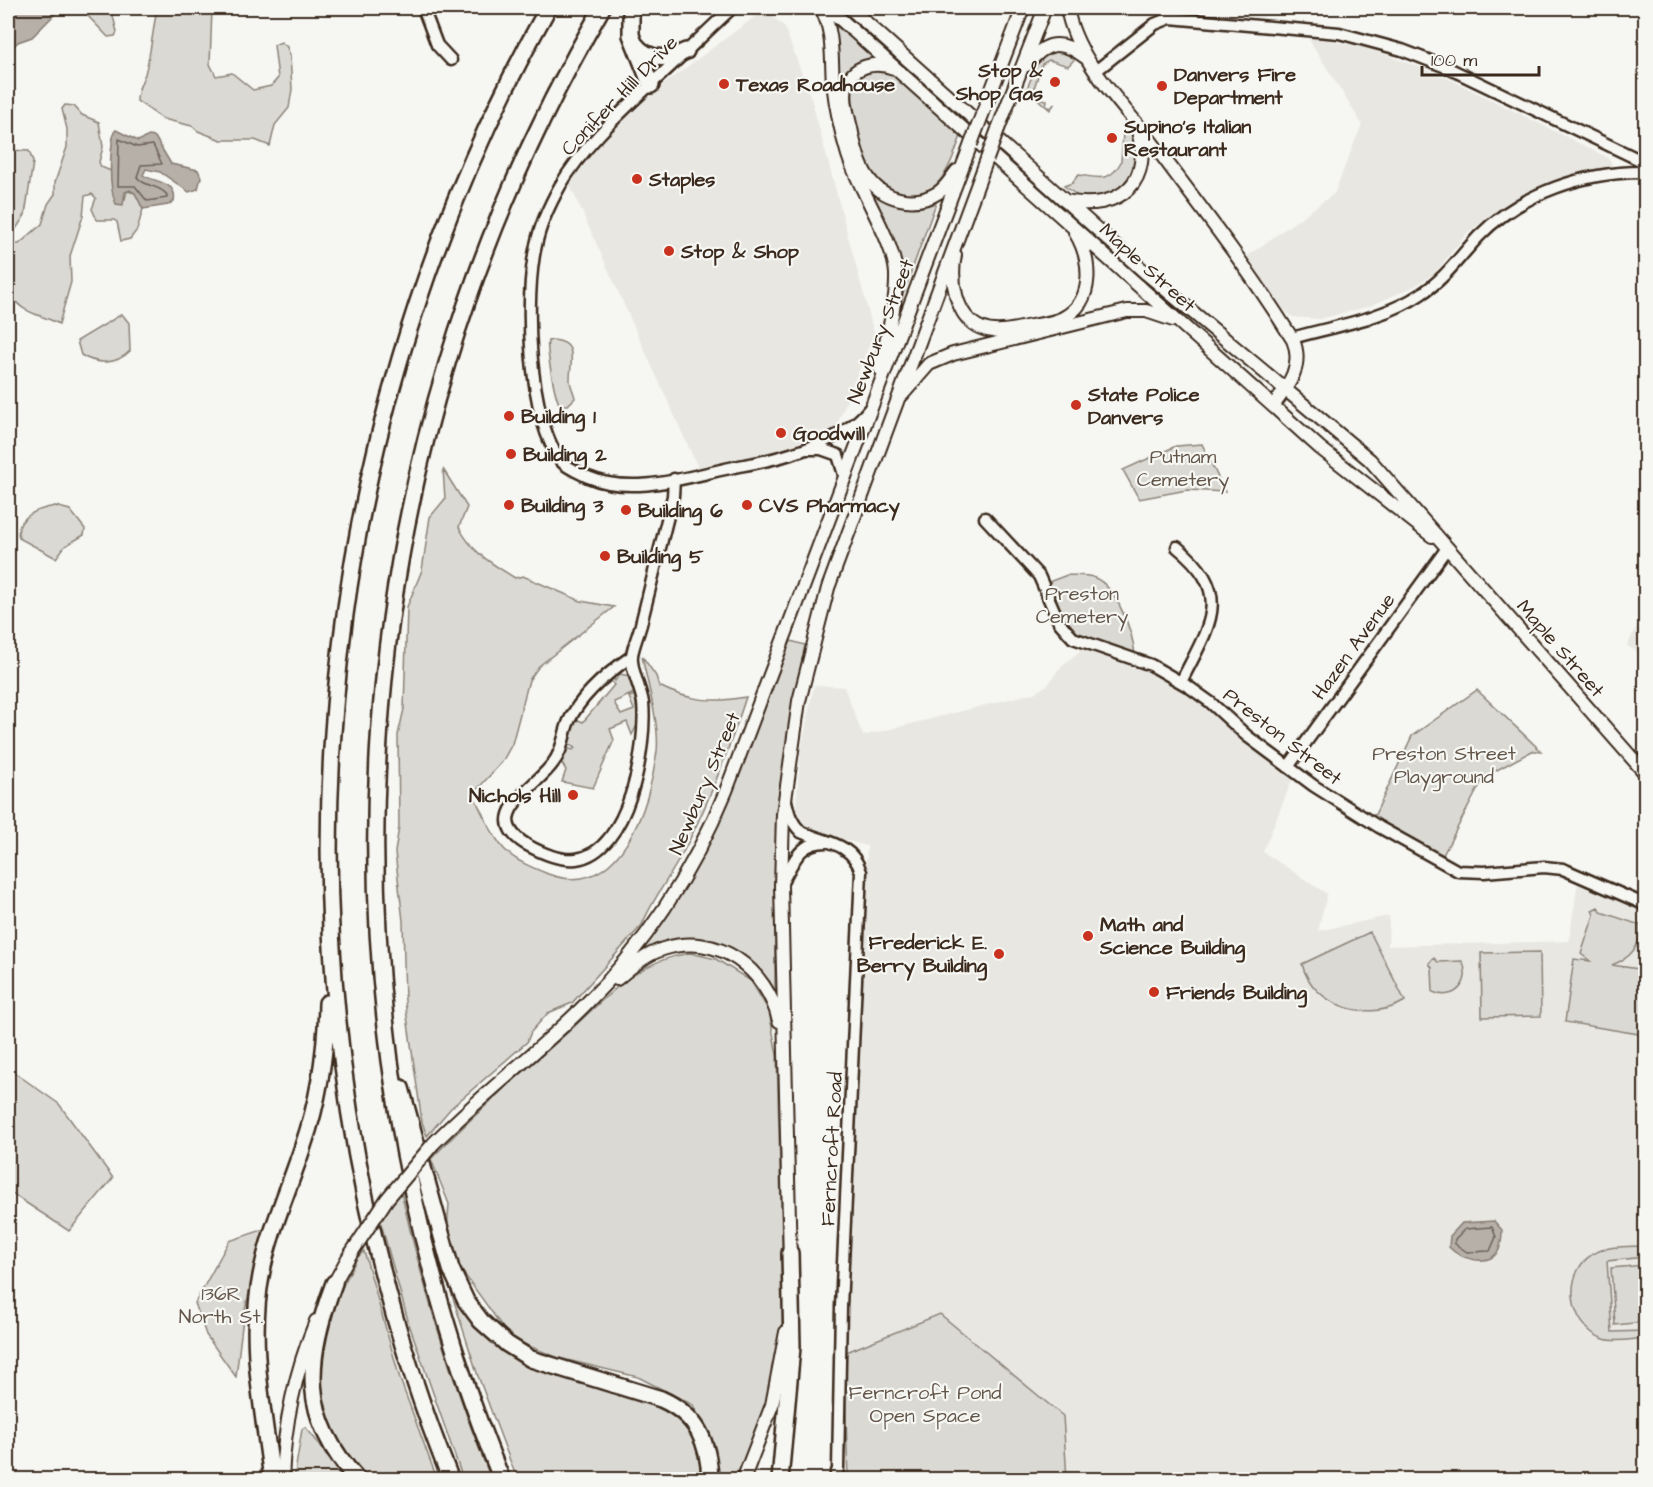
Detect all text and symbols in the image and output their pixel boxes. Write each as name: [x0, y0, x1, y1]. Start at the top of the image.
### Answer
street label: Conifer Hill Drive: [555, 29, 685, 162]
scale bar: [1422, 39, 1539, 77]
text: 100 m: [1431, 48, 1477, 73]
place label: Stop & Shop Gas: [955, 57, 1044, 108]
place label: Danvers Fire Department: [1174, 61, 1296, 112]
place label: Texas Roadhouse: [735, 71, 895, 99]
marker: Stop & Shop Gas: [1048, 75, 1062, 89]
marker: Texas Roadhouse: [717, 77, 731, 91]
marker: Danvers Fire Department: [1155, 79, 1169, 93]
place label: Supino's Italian Restaurant: [1123, 113, 1251, 164]
marker: Supino's Italian Restaurant: [1105, 131, 1119, 145]
place label: Staples: [648, 166, 715, 194]
marker: Staples: [630, 172, 644, 186]
street label: Maple Street: [1093, 217, 1202, 319]
place label: Stop & Shop: [680, 238, 800, 266]
marker: Stop & Shop: [662, 244, 676, 258]
street label: Newbury Street: [841, 255, 922, 408]
place label: State Police Danvers: [1087, 381, 1200, 432]
marker: State Police Danvers: [1069, 398, 1083, 412]
place label: Building 1: [521, 403, 596, 432]
marker: Building 1: [502, 409, 516, 423]
place label: Goodwill: [793, 420, 865, 448]
marker: Goodwill: [774, 426, 788, 440]
place label: Building 2: [523, 441, 607, 470]
park label: Putnam Cemetery: [1137, 443, 1229, 495]
marker: Building 2: [504, 447, 518, 461]
place label: Building 3: [521, 492, 604, 521]
place label: CVS Pharmacy: [759, 492, 900, 521]
place label: Building 6: [638, 497, 723, 526]
marker: Building 3: [502, 498, 516, 512]
marker: CVS Pharmacy: [740, 498, 754, 512]
marker: Building 6: [619, 503, 633, 517]
place label: Building 5: [617, 543, 704, 572]
marker: Building 5: [598, 549, 612, 563]
park label: Preston Cemetery: [1036, 580, 1128, 632]
street label: Hazen Avenue: [1305, 587, 1402, 706]
street label: Maple Street: [1510, 594, 1611, 704]
street label: Preston Street: [1217, 682, 1348, 792]
street label: Newbury Street: [662, 708, 749, 860]
park label: Preston Street Playground: [1372, 740, 1516, 792]
place label: Nichols Hill: [469, 782, 561, 810]
marker: Nichols Hill: [566, 788, 580, 802]
place label: Math and Science Building: [1099, 911, 1246, 963]
place label: Frederick E. Berry Building: [857, 929, 988, 981]
marker: Math and Science Building: [1081, 929, 1095, 943]
marker: Frederick E. Berry Building: [992, 947, 1006, 961]
place label: Friends Building: [1166, 979, 1308, 1008]
marker: Friends Building: [1147, 985, 1161, 999]
street label: Ferncroft Road: [814, 1071, 850, 1227]
park label: 136R North St.: [179, 1280, 263, 1331]
park label: Ferncroft Pond Open Space: [849, 1379, 1001, 1430]

